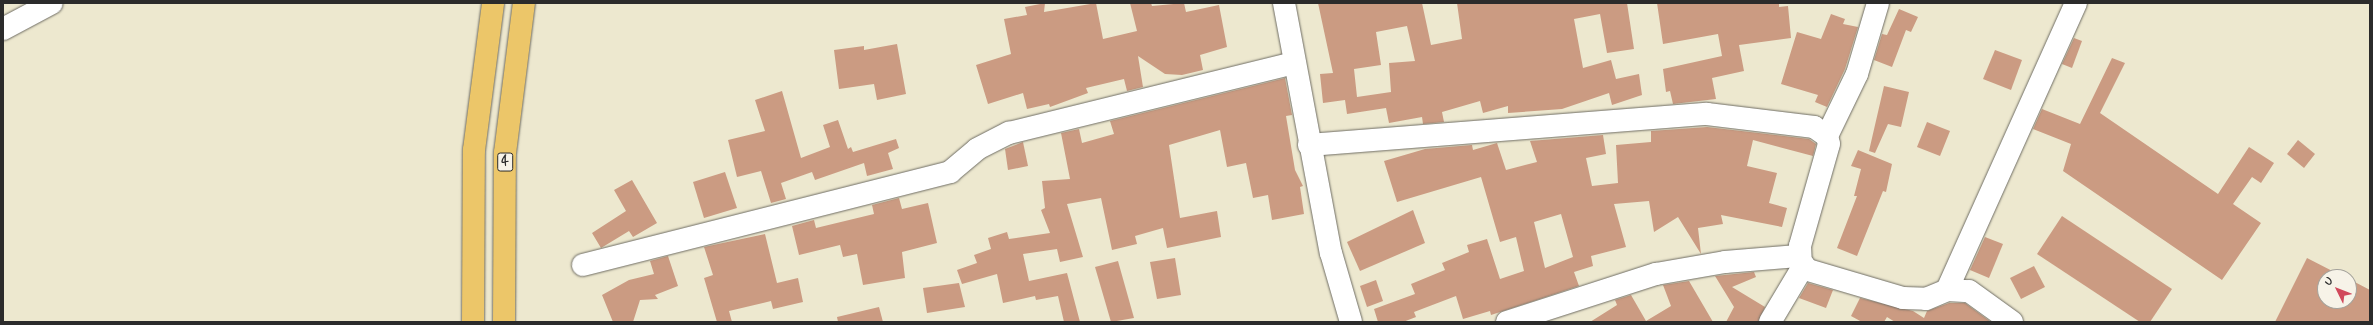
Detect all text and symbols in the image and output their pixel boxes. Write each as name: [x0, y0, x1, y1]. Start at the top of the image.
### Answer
road number: 4: [497, 151, 513, 173]
north arrow: [2317, 269, 2357, 309]
text: U: [2321, 274, 2337, 289]

